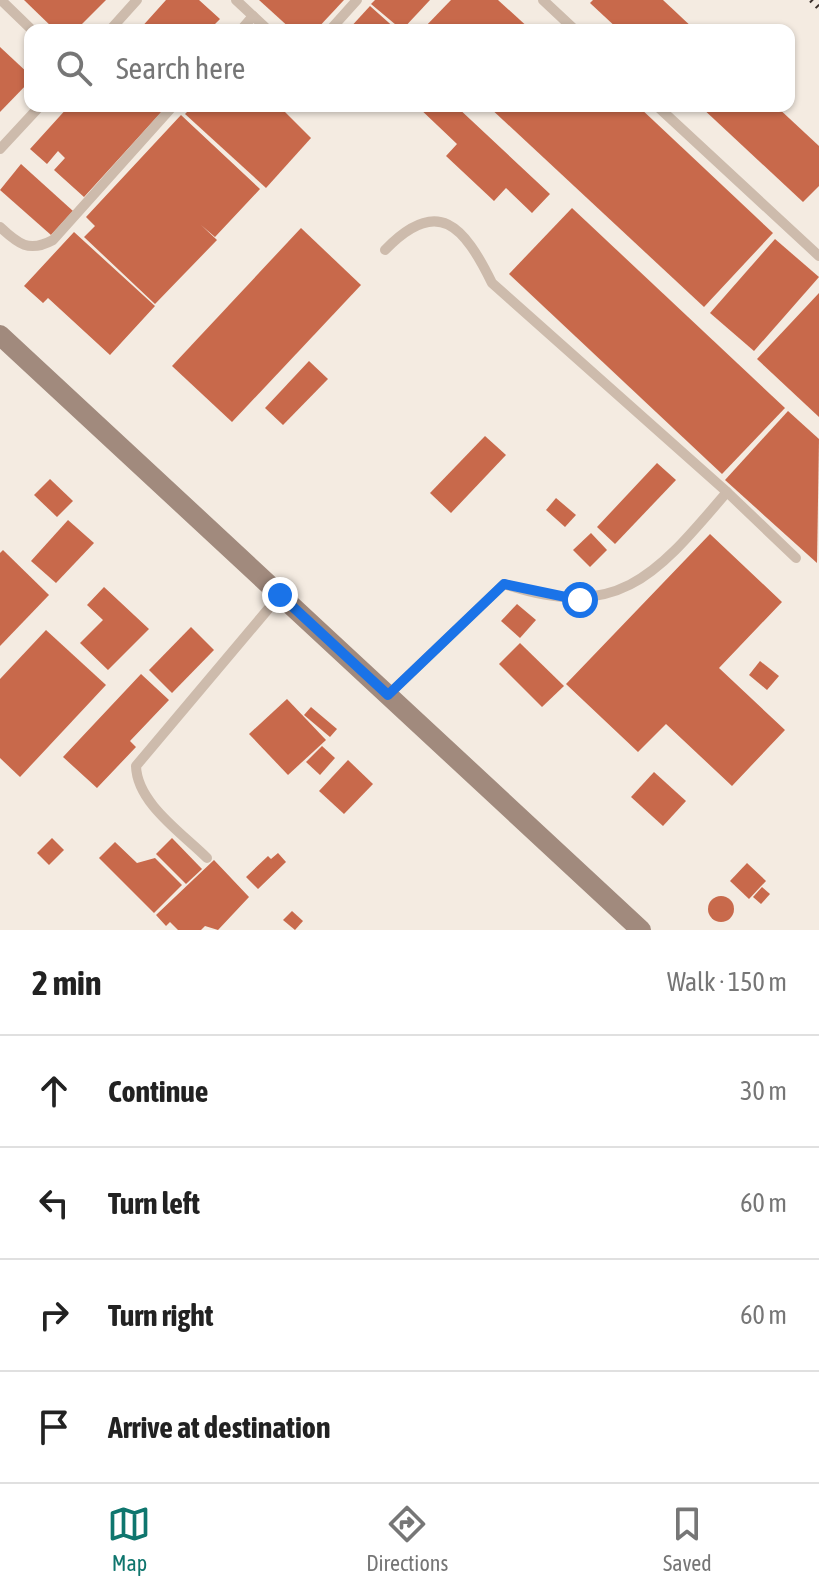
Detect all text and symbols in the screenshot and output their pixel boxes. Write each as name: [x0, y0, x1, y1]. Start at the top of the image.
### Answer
search box: [24, 24, 795, 112]
icon: search: [52, 46, 96, 90]
text: Search here: [116, 51, 245, 85]
route end: [262, 577, 298, 613]
route start: [562, 582, 598, 618]
text: 2 min: [32, 963, 101, 1002]
text: Walk · 150 m: [667, 967, 787, 997]
icon: ahead: [32, 1069, 76, 1113]
text: Continue: [108, 1074, 208, 1108]
text: 30 m: [740, 1076, 787, 1106]
icon: left: [32, 1181, 76, 1225]
text: Turn left: [108, 1186, 200, 1220]
text: 60 m: [740, 1188, 787, 1218]
icon: right: [32, 1293, 76, 1337]
text: Turn right: [108, 1298, 214, 1332]
text: 60 m: [740, 1300, 787, 1330]
icon: arrive: [32, 1405, 76, 1449]
text: Arrive at destination: [108, 1410, 330, 1444]
tab: Map: [107, 1502, 151, 1576]
tab: Directions: [366, 1502, 448, 1576]
tab: Saved: [663, 1502, 712, 1576]

